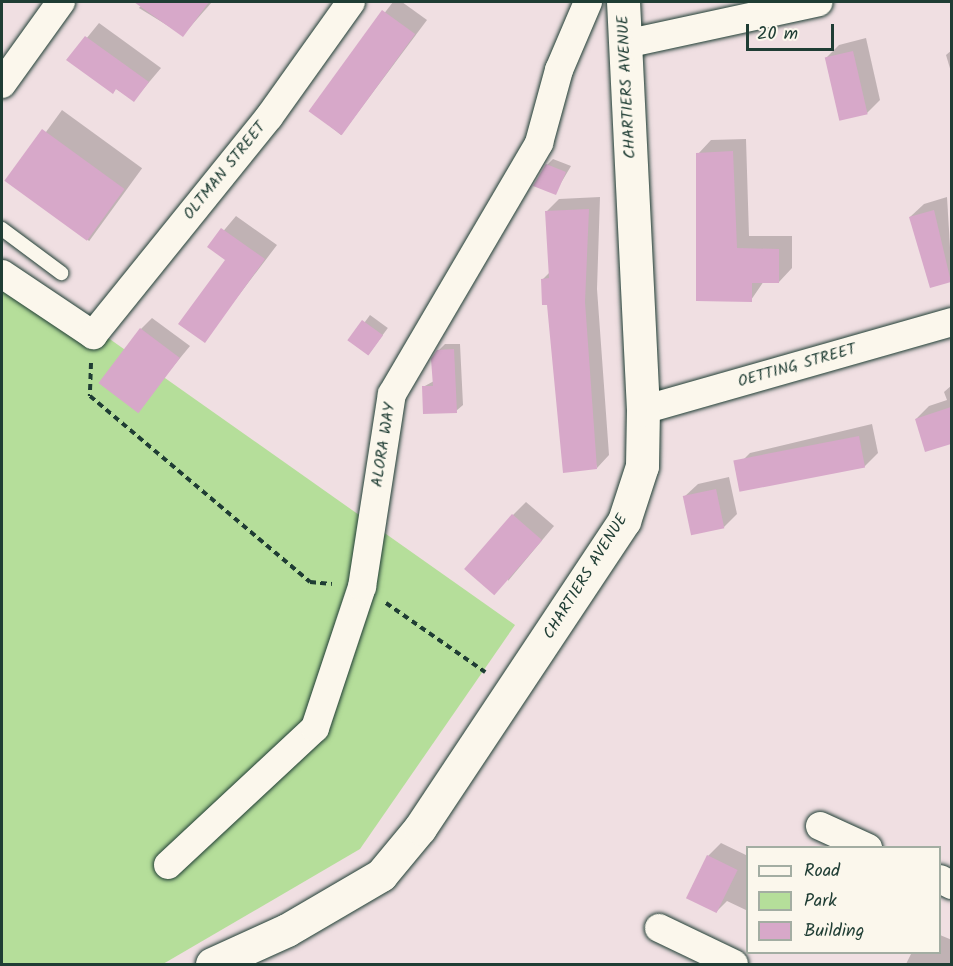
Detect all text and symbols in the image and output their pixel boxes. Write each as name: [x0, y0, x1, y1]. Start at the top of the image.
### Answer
scale bar: [749, 12, 838, 50]
street label: CHARTIERS AVENUE: [614, 15, 640, 159]
text: 20 m: [757, 20, 798, 49]
street label: OLTMAN STREET: [180, 118, 270, 224]
street label: OETTING STREET: [736, 340, 858, 392]
street label: ALORA WAY: [368, 401, 400, 489]
street label: CHARTIERS AVENUE: [540, 511, 632, 643]
legend: [746, 846, 941, 954]
text: Road: [804, 857, 840, 886]
text: Park: [804, 887, 837, 916]
text: Building: [804, 917, 864, 946]

